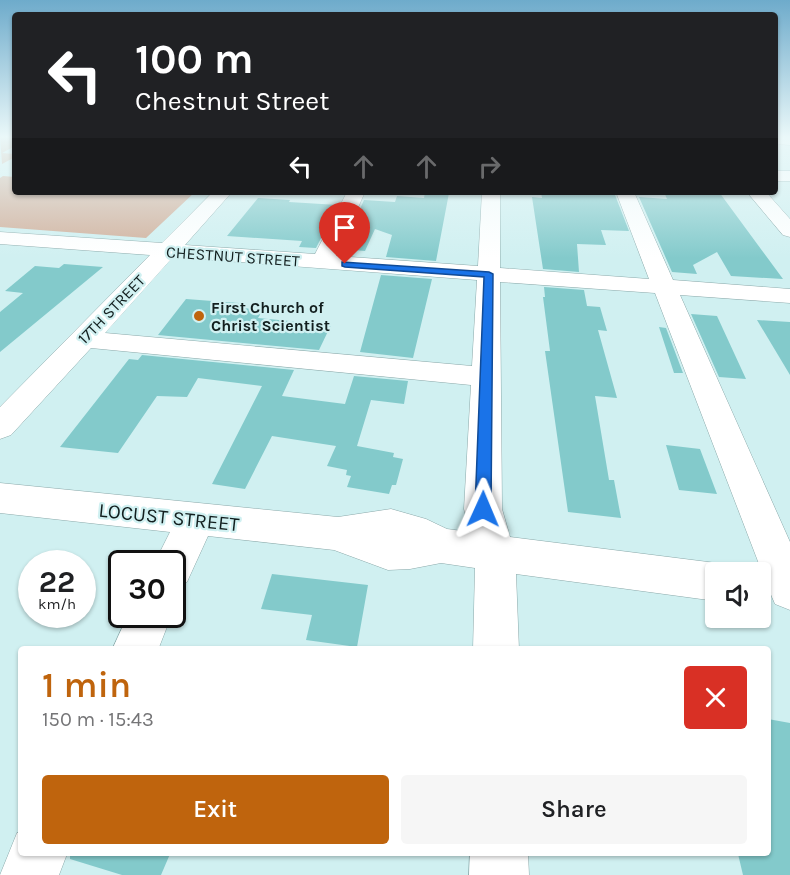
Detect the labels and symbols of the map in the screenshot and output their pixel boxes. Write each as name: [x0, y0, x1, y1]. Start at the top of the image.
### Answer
pin: [319, 202, 370, 264]
street label: CHESTNUT STREET: [166, 242, 300, 271]
street label: 17TH STREET: [74, 271, 149, 348]
place label: First Church of Christ Scientist: [211, 298, 330, 335]
marker: First Church of Christ Scientist: [192, 309, 206, 323]
position arrow: [451, 477, 515, 541]
street label: LOCUST STREET: [97, 499, 240, 536]
speed limit sign: 30: [108, 550, 186, 628]

